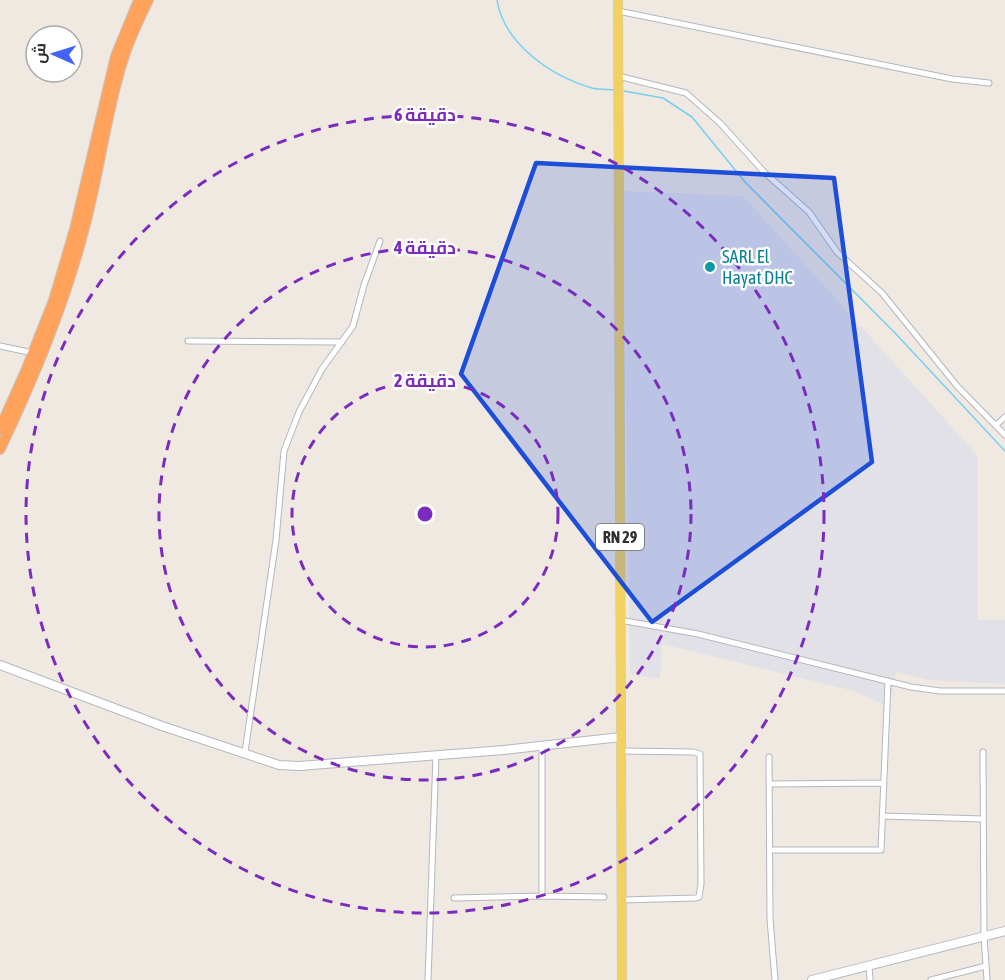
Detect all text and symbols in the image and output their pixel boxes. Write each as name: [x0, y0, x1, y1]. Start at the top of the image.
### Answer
north arrow: [24, 24, 84, 84]
text: ش: [29, 42, 50, 64]
text: 6 دقيقة: [394, 104, 456, 125]
text: 4 دقيقة: [393, 237, 456, 258]
place label: SARL El Hayat DHC: [722, 246, 793, 288]
marker: SARL El Hayat DHC: [703, 260, 717, 274]
text: 2 دقيقة: [394, 370, 456, 391]
centre of rings: [415, 504, 435, 524]
road number: RN 29: [596, 524, 644, 550]

